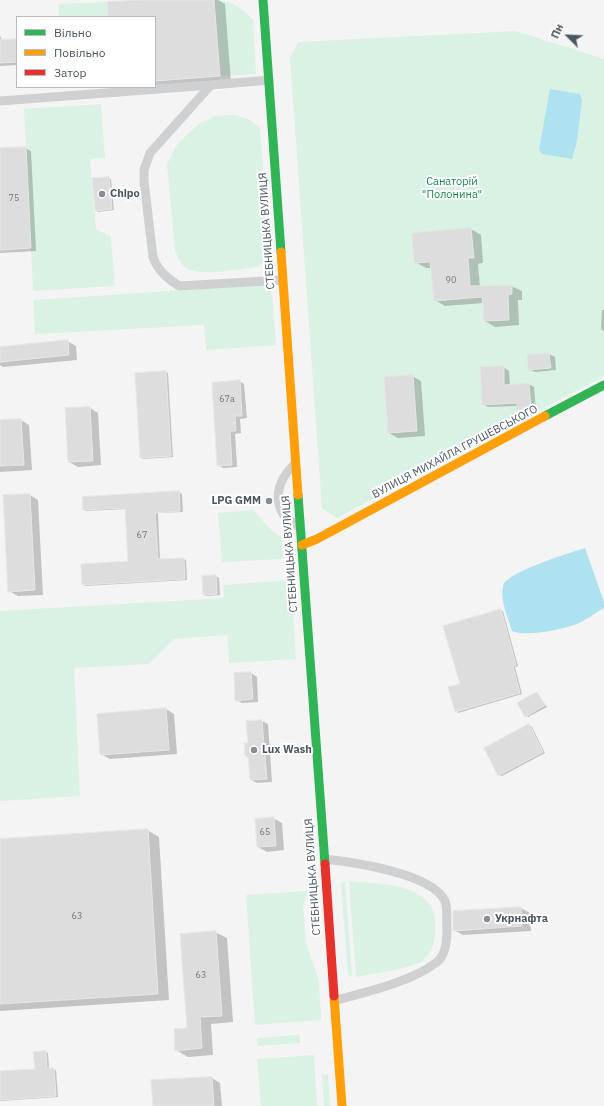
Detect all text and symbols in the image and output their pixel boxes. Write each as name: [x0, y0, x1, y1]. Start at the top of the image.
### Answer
legend: [16, 16, 156, 88]
north arrow: [548, 16, 588, 56]
text: Пн: [548, 22, 566, 41]
text: Вільно: [54, 25, 92, 40]
text: Повільно: [54, 45, 106, 60]
text: Затор: [54, 65, 86, 80]
street label: СТЕБНИЦЬКА ВУЛИЦЯ: [256, 172, 278, 290]
park label: Санаторій "Полонина": [422, 175, 482, 201]
place label: Chipo: [110, 187, 140, 201]
marker: Chipo: [97, 189, 107, 199]
house number: 75: [9, 193, 19, 203]
house number: 90: [446, 275, 456, 285]
house number: 67а: [219, 394, 235, 404]
street label: ВУЛИЦЯ МИХАЙЛА ГРУШЕВСЬКОГО: [370, 403, 540, 501]
place label: LPG GMM: [212, 494, 261, 508]
street label: СТЕБНИЦЬКА ВУЛИЦЯ: [279, 495, 301, 613]
marker: LPG GMM: [264, 496, 274, 506]
house number: 67: [137, 530, 147, 540]
place label: Lux Wash: [262, 743, 312, 757]
marker: Lux Wash: [249, 745, 259, 755]
street label: СТЕБНИЦЬКА ВУЛИЦЯ: [302, 818, 324, 936]
house number: 65: [260, 827, 270, 837]
house number: 63: [72, 911, 82, 921]
place label: Укрнафта: [495, 912, 548, 926]
marker: Укрнафта: [482, 914, 492, 924]
house number: 63: [196, 970, 206, 980]

